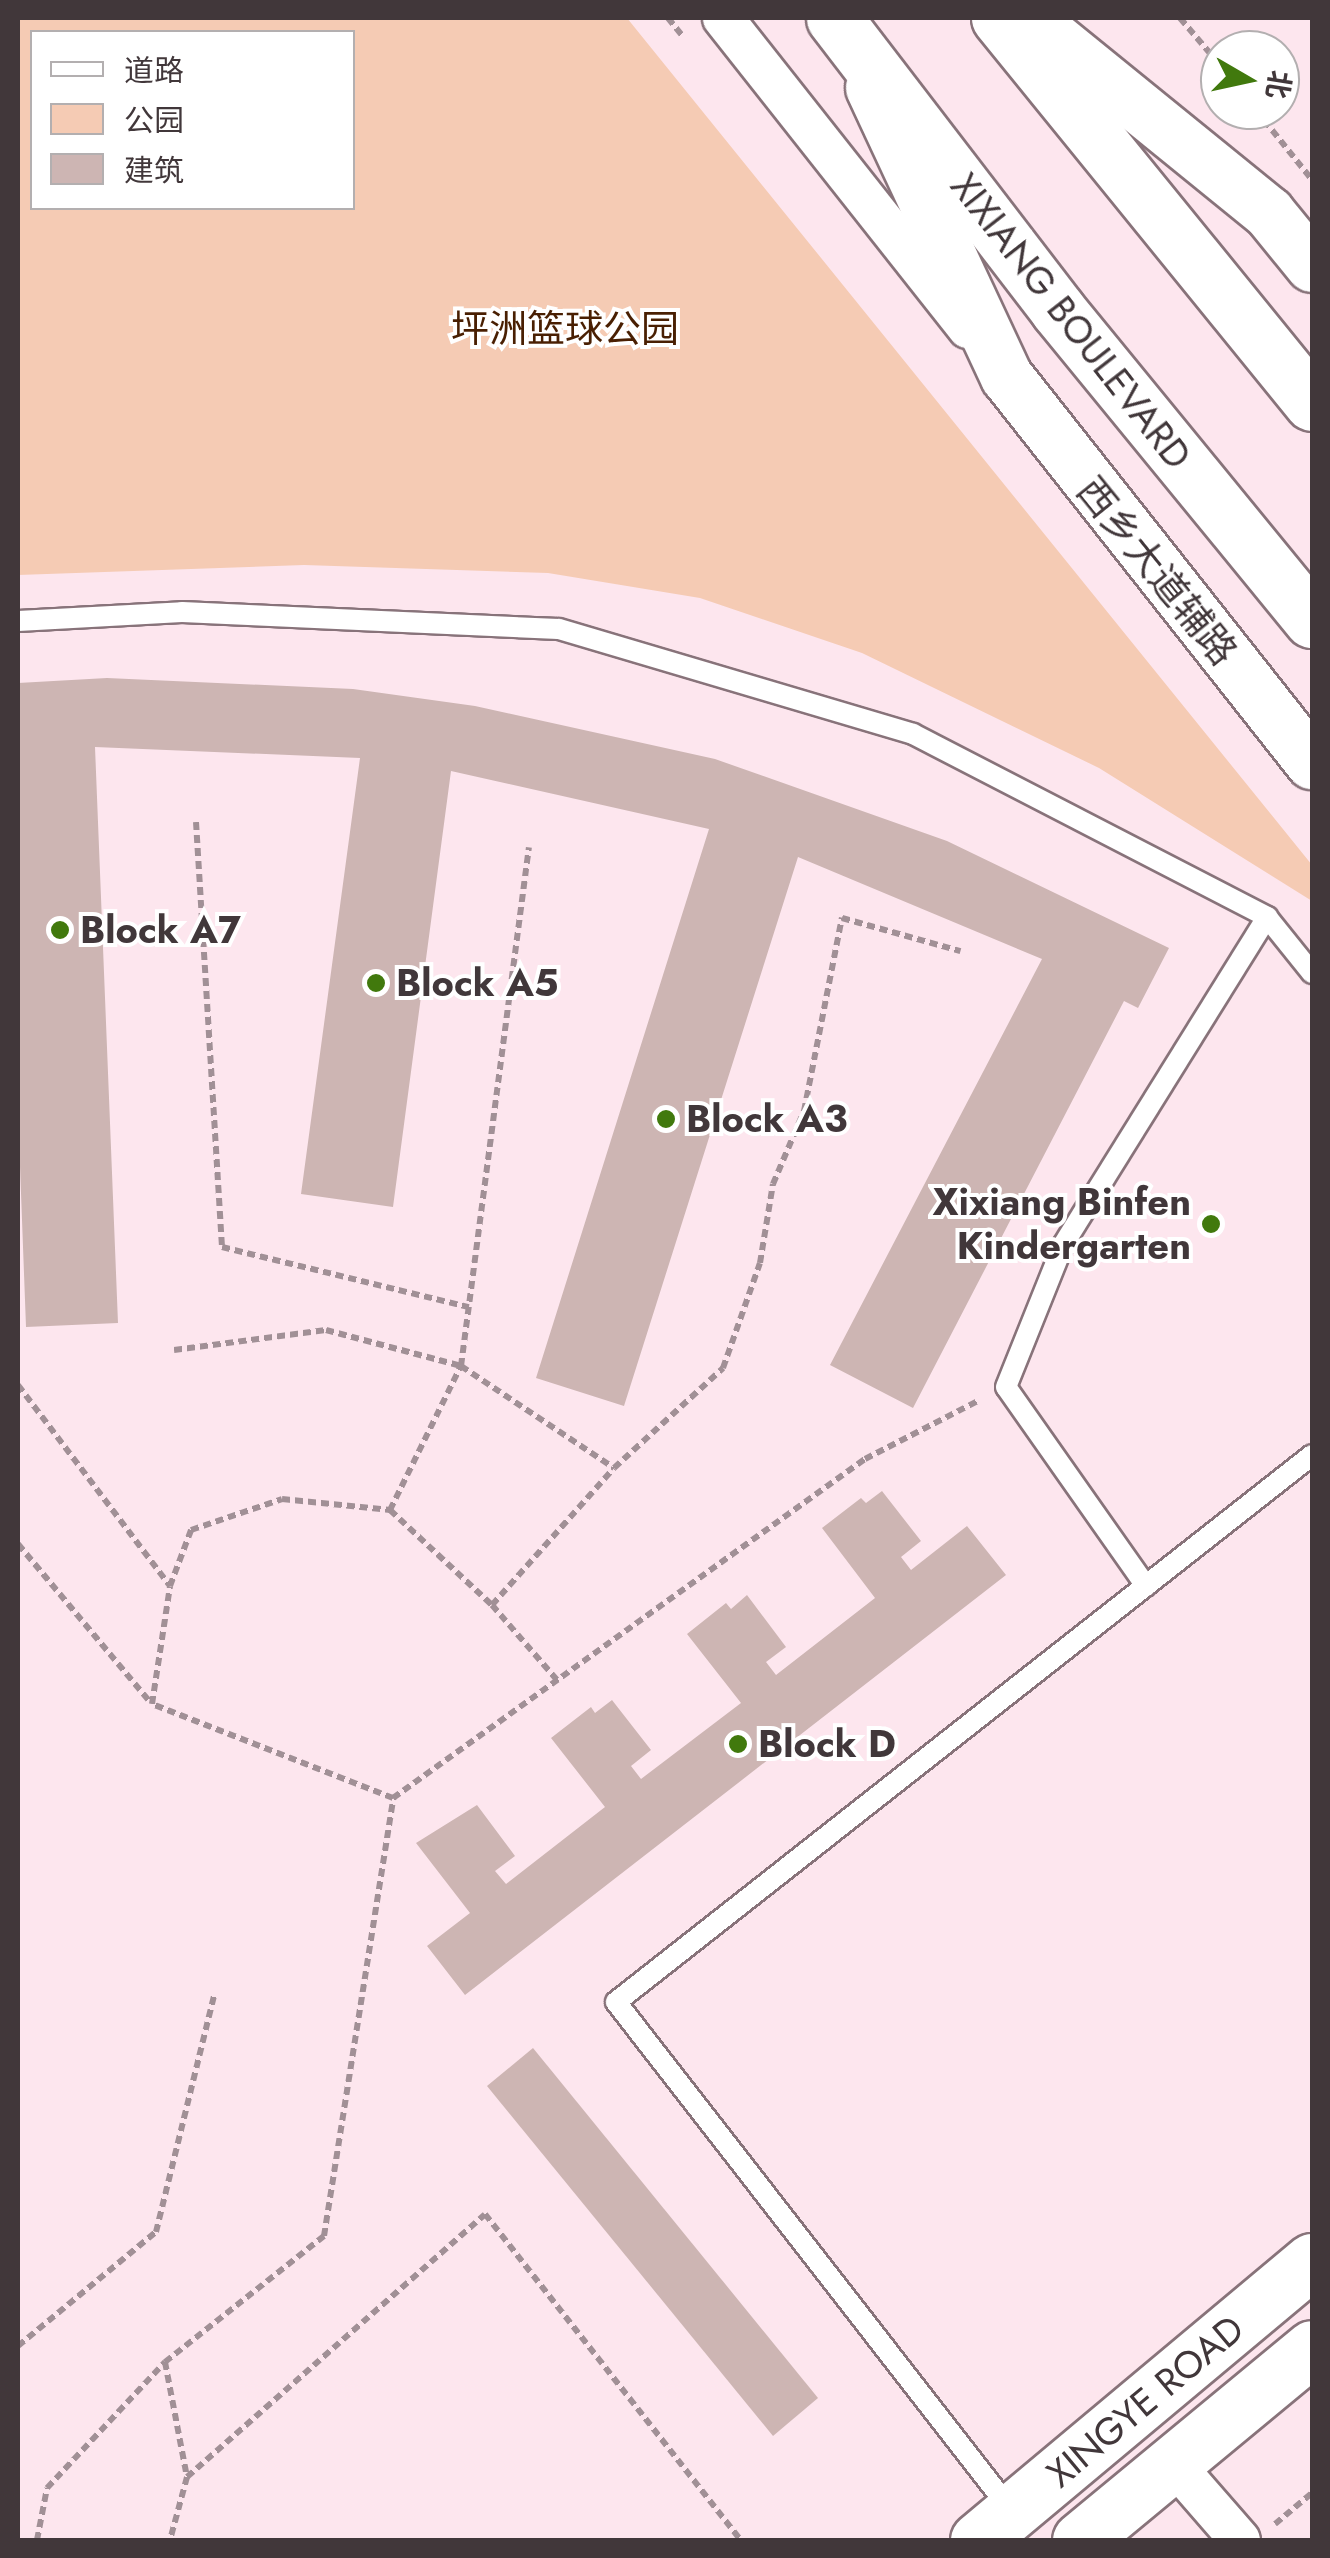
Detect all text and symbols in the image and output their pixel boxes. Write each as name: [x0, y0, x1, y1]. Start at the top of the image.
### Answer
legend: [30, 30, 355, 210]
north arrow: [1200, 30, 1300, 130]
text: 道路: [124, 49, 184, 92]
text: 北: [1256, 67, 1301, 101]
text: 公园: [124, 99, 184, 142]
text: 建筑: [124, 149, 184, 192]
street label: XIXIANG BOULEVARD: [941, 164, 1201, 478]
park label: 坪洲篮球公园: [451, 306, 679, 352]
street label: 西乡大道辅路: [1068, 468, 1246, 674]
place label: Block A7: [80, 907, 241, 953]
marker: Block A7: [49, 919, 71, 941]
place label: Block A5: [396, 960, 558, 1006]
marker: Block A5: [365, 972, 387, 994]
place label: Block A3: [686, 1096, 848, 1142]
marker: Block A3: [655, 1108, 677, 1130]
place label: Xixiang Binfen Kindergarten: [933, 1179, 1191, 1268]
marker: Xixiang Binfen Kindergarten: [1200, 1213, 1222, 1235]
place label: Block D: [758, 1721, 896, 1767]
marker: Block D: [727, 1733, 749, 1755]
street label: XINGYE ROAD: [1037, 2305, 1253, 2497]

